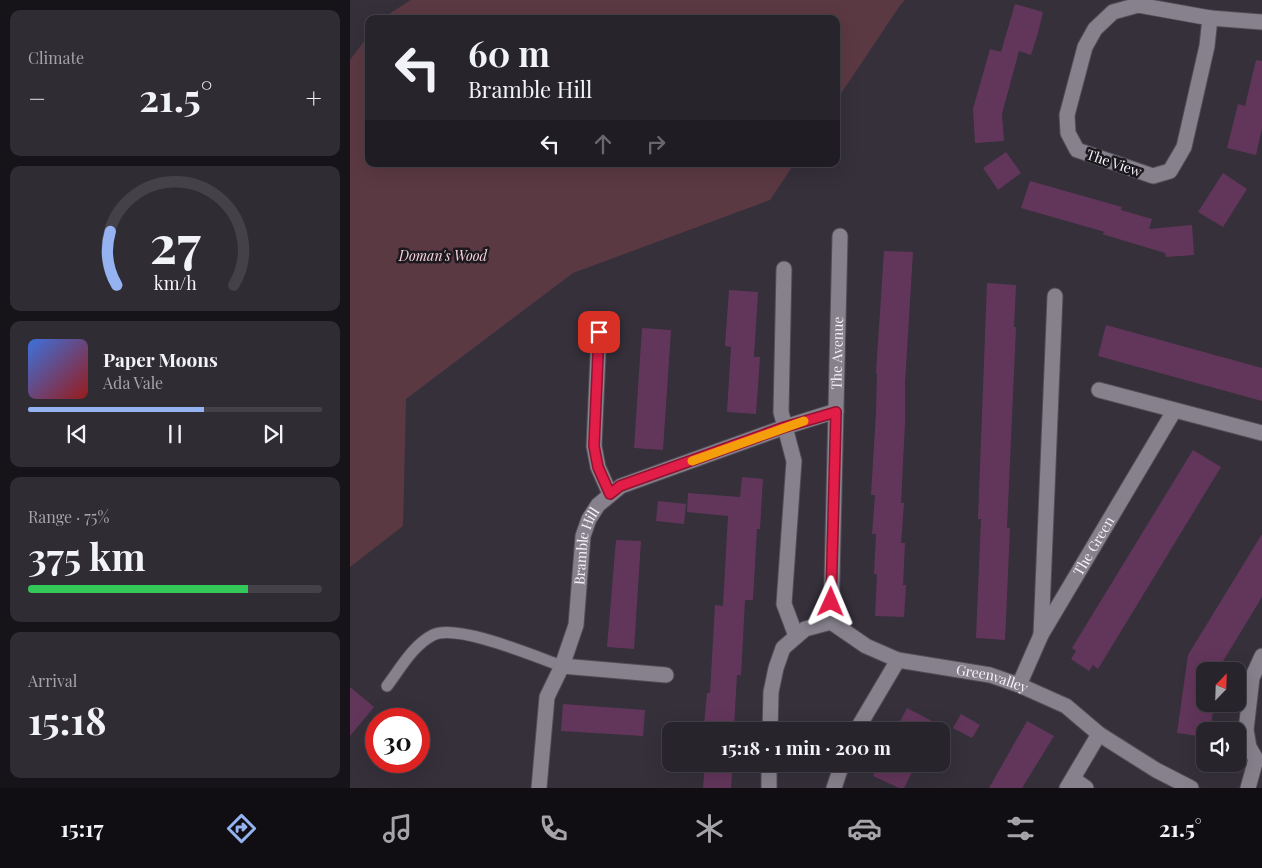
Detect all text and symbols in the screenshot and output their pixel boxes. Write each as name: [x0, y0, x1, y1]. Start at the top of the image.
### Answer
text: 60 m: [468, 29, 550, 76]
icon: left: [385, 35, 450, 100]
text: Climate: [28, 47, 84, 68]
text: 21.5°: [139, 71, 212, 122]
text: Bramble Hill: [468, 74, 592, 104]
text: −: [28, 79, 46, 116]
text: +: [306, 79, 322, 116]
icon: left: [536, 130, 564, 158]
icon: ahead: [589, 130, 617, 158]
icon: right: [642, 130, 670, 158]
street label: The View: [1084, 144, 1145, 181]
text: 27: [150, 208, 201, 277]
park label: Doman's Wood: [398, 246, 488, 265]
text: km/h: [154, 271, 197, 294]
pin: [578, 311, 620, 353]
street label: The Avenue: [826, 316, 847, 390]
icon: arrive: [585, 318, 613, 346]
text: Paper Moons: [103, 346, 218, 372]
text: Ada Vale: [103, 372, 163, 393]
icon: previous: [63, 420, 91, 448]
icon: pause: [161, 420, 189, 448]
icon: next: [259, 420, 287, 448]
street label: Bramble Hill: [569, 503, 603, 586]
text: Range · 75%: [28, 506, 109, 527]
street label: The Green: [1068, 512, 1119, 579]
text: 375 km: [28, 530, 146, 581]
position arrow: [804, 575, 856, 627]
street label: Greenvalley: [955, 660, 1031, 697]
north arrow: [1196, 662, 1246, 712]
map controls: [1196, 662, 1246, 772]
text: Arrival: [28, 670, 77, 691]
text: 15:18: [28, 694, 106, 745]
speed limit sign: 30: [365, 708, 430, 773]
button: sound: [1196, 722, 1246, 772]
text: 15:18 · 1 min · 200 m: [721, 734, 891, 760]
icon: directions: [224, 811, 259, 846]
icon: music: [380, 811, 415, 846]
icon: phone: [536, 811, 571, 846]
icon: climate: [692, 811, 727, 846]
icon: car: [847, 811, 882, 846]
icon: filters: [1003, 811, 1038, 846]
text: 15:17: [60, 813, 103, 843]
text: 21.5°: [1159, 813, 1201, 843]

